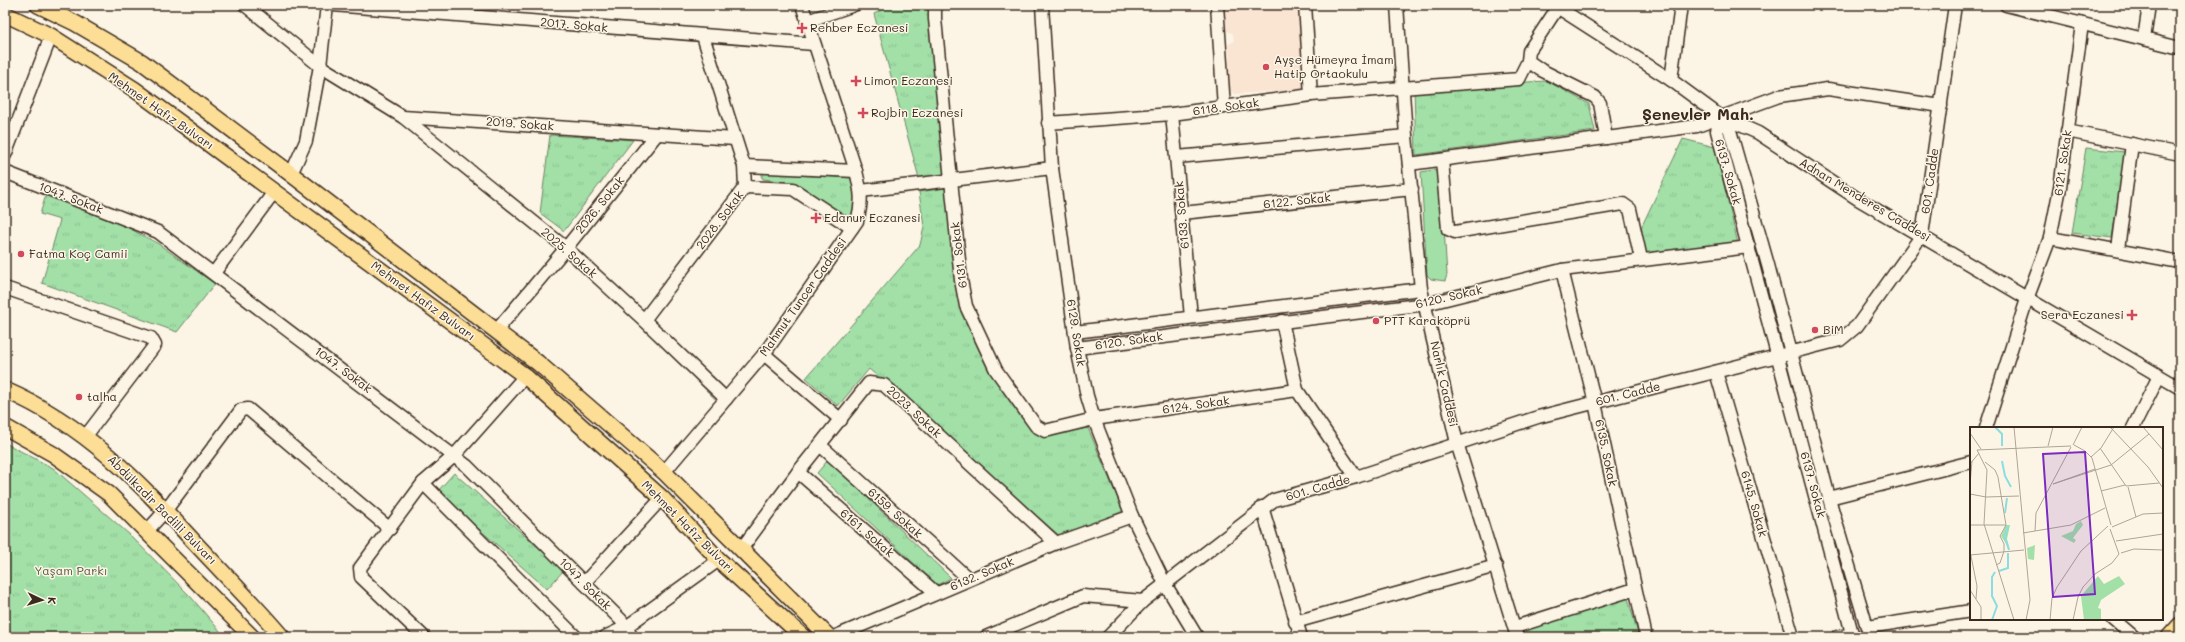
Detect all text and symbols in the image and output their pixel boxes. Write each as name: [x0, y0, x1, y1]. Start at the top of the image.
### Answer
street label: 2017. Sokak: [540, 13, 608, 35]
place label: Rehber Eczanesi: [810, 19, 909, 35]
marker: Rehber Eczanesi: [797, 23, 807, 33]
place label: Ayşe Hümeyra İmam Hatip Ortaokulu: [1274, 51, 1394, 81]
marker: Ayşe Hümeyra İmam Hatip Ortaokulu: [1261, 62, 1271, 72]
street label: Mehmet Hafız Bulvarı: [106, 68, 218, 153]
place label: Limon Eczanesi: [864, 72, 953, 88]
marker: Limon Eczanesi: [851, 76, 861, 86]
street label: 6118. Sokak: [1192, 93, 1260, 119]
district label: Şenevler Mah.: [1642, 103, 1754, 124]
place label: Rojbin Eczanesi: [871, 104, 963, 120]
marker: Rojbin Eczanesi: [858, 108, 868, 118]
street label: 2019. Sokak: [486, 113, 555, 133]
street label: 6121. Sokak: [2049, 129, 2075, 197]
street label: 6137. Sokak: [1712, 137, 1746, 207]
street label: 601. Cadde: [1916, 147, 1942, 215]
street label: Adnan Menderes Caddesi: [1797, 154, 1934, 245]
street label: 2026. Sokak: [571, 172, 627, 236]
street label: 1047. Sokak: [37, 177, 106, 217]
street label: 6133. Sokak: [1170, 180, 1192, 250]
street label: 2028. Sokak: [692, 187, 747, 252]
street label: 6122. Sokak: [1263, 189, 1331, 211]
place label: Edanur Eczanesi: [824, 209, 921, 225]
marker: Edanur Eczanesi: [811, 213, 821, 223]
street label: 6131. Sokak: [946, 221, 970, 289]
street label: 2025. Sokak: [538, 223, 601, 281]
street label: Mahmut Tuncer Caddesi: [755, 234, 849, 359]
place label: Fatma Koç Camii: [29, 245, 128, 261]
marker: Fatma Koç Camii: [16, 249, 26, 259]
street label: Mehmet Hafız Bulvarı: [368, 257, 479, 344]
street label: 6120. Sokak: [1414, 281, 1484, 311]
street label: 6129. Sokak: [1064, 298, 1090, 368]
place label: Sera Eczanesi: [2041, 306, 2124, 322]
marker: Sera Eczanesi: [2127, 310, 2137, 320]
place label: PTT Karaköprü: [1384, 312, 1470, 328]
marker: PTT Karaköprü: [1371, 316, 1381, 326]
place label: BiM: [1823, 321, 1844, 337]
marker: BiM: [1810, 325, 1820, 335]
street label: 6120. Sokak: [1094, 327, 1164, 353]
street label: Narlık Caddesi: [1427, 339, 1463, 428]
street label: 1047. Sokak: [312, 342, 376, 396]
street label: 601. Cadde: [1594, 377, 1662, 409]
street label: 2023. Sokak: [884, 382, 945, 441]
place label: talha: [87, 388, 117, 404]
street label: 6124. Sokak: [1161, 391, 1231, 417]
marker: talha: [74, 392, 84, 402]
street label: 6135. Sokak: [1592, 418, 1622, 488]
inset map: [1970, 427, 2163, 620]
street label: 6137. Sokak: [1797, 450, 1830, 520]
street label: Abdülkadir Badilli Bulvarı: [105, 451, 221, 567]
street label: 6145. Sokak: [1738, 469, 1772, 539]
street label: 601. Cadde: [1284, 470, 1352, 504]
street label: Mehmet Hafız Bulvarı: [639, 476, 739, 576]
street label: 6159. Sokak: [865, 483, 926, 541]
street label: 6161. Sokak: [837, 504, 898, 560]
street label: 6132. Sokak: [947, 552, 1016, 594]
street label: 1047. Sokak: [556, 554, 615, 613]
park label: Yaşam Parkı: [34, 562, 108, 578]
north arrow: [22, 580, 62, 620]
text: K: [45, 597, 60, 605]

